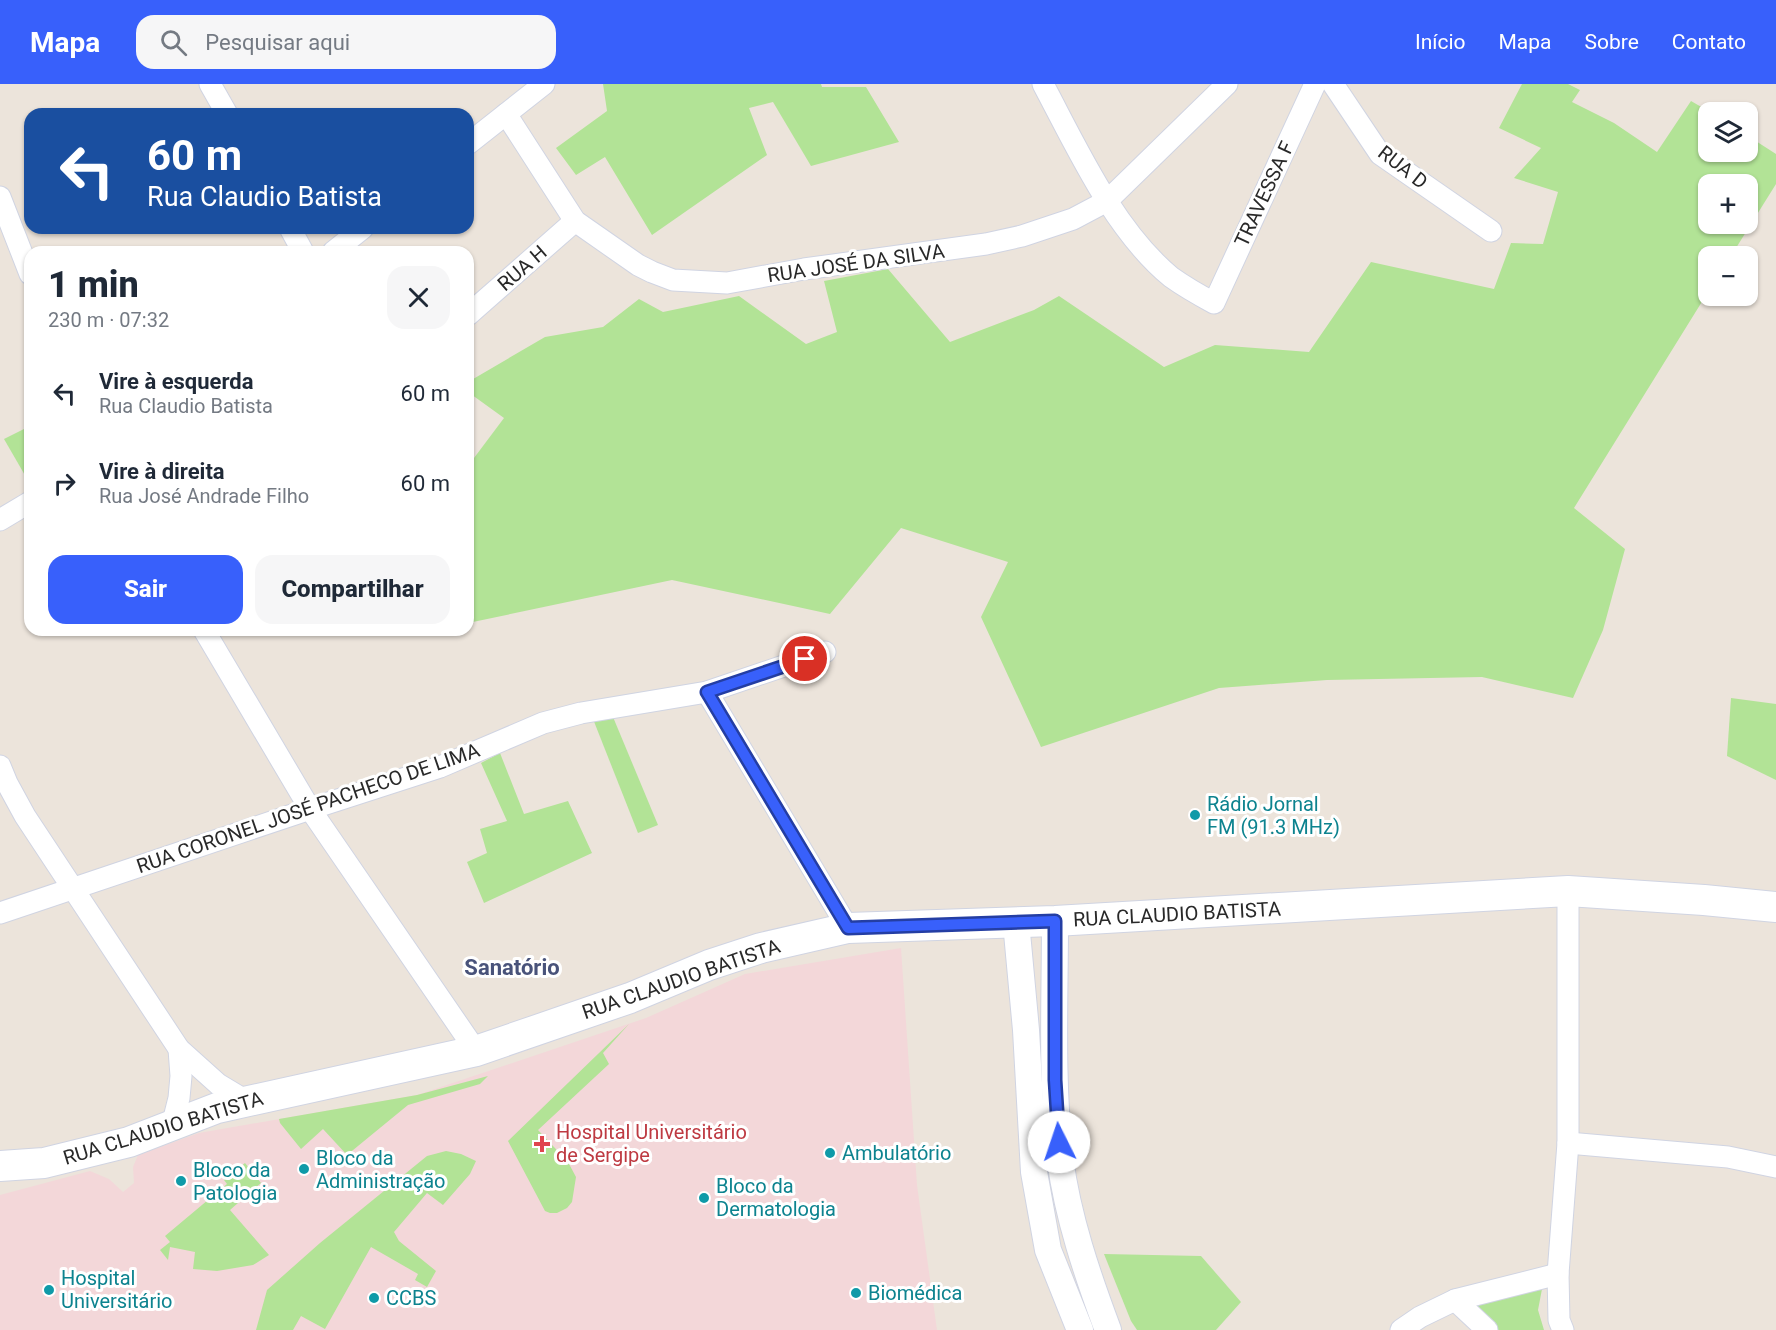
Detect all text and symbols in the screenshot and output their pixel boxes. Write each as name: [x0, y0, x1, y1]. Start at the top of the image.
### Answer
search box: [136, 15, 556, 69]
text: Mapa: [30, 26, 100, 59]
icon: search: [157, 26, 190, 59]
text: Pesquisar aqui: [205, 30, 350, 55]
text: Início: [1415, 30, 1466, 54]
text: Mapa: [1499, 30, 1552, 54]
text: Sobre: [1585, 30, 1639, 54]
text: Contato: [1672, 30, 1746, 54]
map controls: [1698, 102, 1758, 306]
button: layers: [1698, 102, 1758, 162]
text: 60 m: [147, 131, 242, 180]
icon: left: [48, 132, 126, 210]
street label: TRAVESSA F: [1229, 138, 1299, 250]
street label: RUA D: [1373, 140, 1433, 194]
button: +: [1698, 174, 1758, 234]
text: Rua Claudio Batista: [147, 181, 382, 213]
street label: RUA JOSÉ DA SILVA: [766, 239, 946, 287]
street label: RUA H: [492, 240, 552, 296]
button: −: [1698, 246, 1758, 306]
text: 1 min: [48, 264, 139, 306]
button: close: [387, 266, 450, 329]
text: 230 m · 07:32: [48, 308, 169, 332]
text: Vire à esquerda: [99, 369, 253, 394]
icon: left: [48, 377, 81, 410]
text: 60 m: [401, 381, 450, 406]
text: Rua Claudio Batista: [99, 394, 273, 418]
text: Vire à direita: [99, 459, 225, 484]
icon: right: [48, 467, 81, 500]
text: 60 m: [401, 471, 450, 496]
text: Rua José Andrade Filho: [99, 484, 309, 508]
button: Sair: [48, 555, 243, 624]
button: Compartilhar: [255, 555, 450, 624]
pin: [779, 633, 830, 684]
icon: arrive: [788, 642, 821, 675]
street label: RUA CORONEL JOSÉ PACHECO DE LIMA: [133, 738, 483, 878]
place label: Rádio Jornal FM (91.3 MHz): [1207, 792, 1340, 839]
marker: Rádio Jornal FM (91.3 MHz): [1188, 808, 1202, 822]
street label: RUA CLAUDIO BATISTA: [1073, 897, 1281, 931]
street label: RUA CLAUDIO BATISTA: [579, 934, 783, 1024]
district label: Sanatório: [464, 955, 560, 980]
street label: RUA CLAUDIO BATISTA: [60, 1086, 266, 1170]
position arrow: [1027, 1110, 1091, 1174]
place label: Hospital Universitário de Sergipe: [556, 1120, 747, 1167]
marker: Hospital Universitário de Sergipe: [533, 1135, 551, 1153]
place label: Ambulatório: [842, 1141, 951, 1165]
place label: Bloco da Administração: [316, 1146, 446, 1193]
marker: Ambulatório: [823, 1146, 837, 1160]
place label: Bloco da Patologia: [193, 1158, 277, 1205]
marker: Bloco da Administração: [297, 1162, 311, 1176]
marker: Bloco da Patologia: [174, 1174, 188, 1188]
place label: Bloco da Dermatologia: [716, 1174, 836, 1221]
marker: Bloco da Dermatologia: [697, 1191, 711, 1205]
place label: Hospital Universitário: [61, 1266, 172, 1313]
place label: Biomédica: [868, 1281, 962, 1305]
marker: Hospital Universitário: [42, 1283, 56, 1297]
place label: CCBS: [386, 1286, 436, 1310]
marker: Biomédica: [849, 1286, 863, 1300]
marker: CCBS: [367, 1291, 381, 1305]

